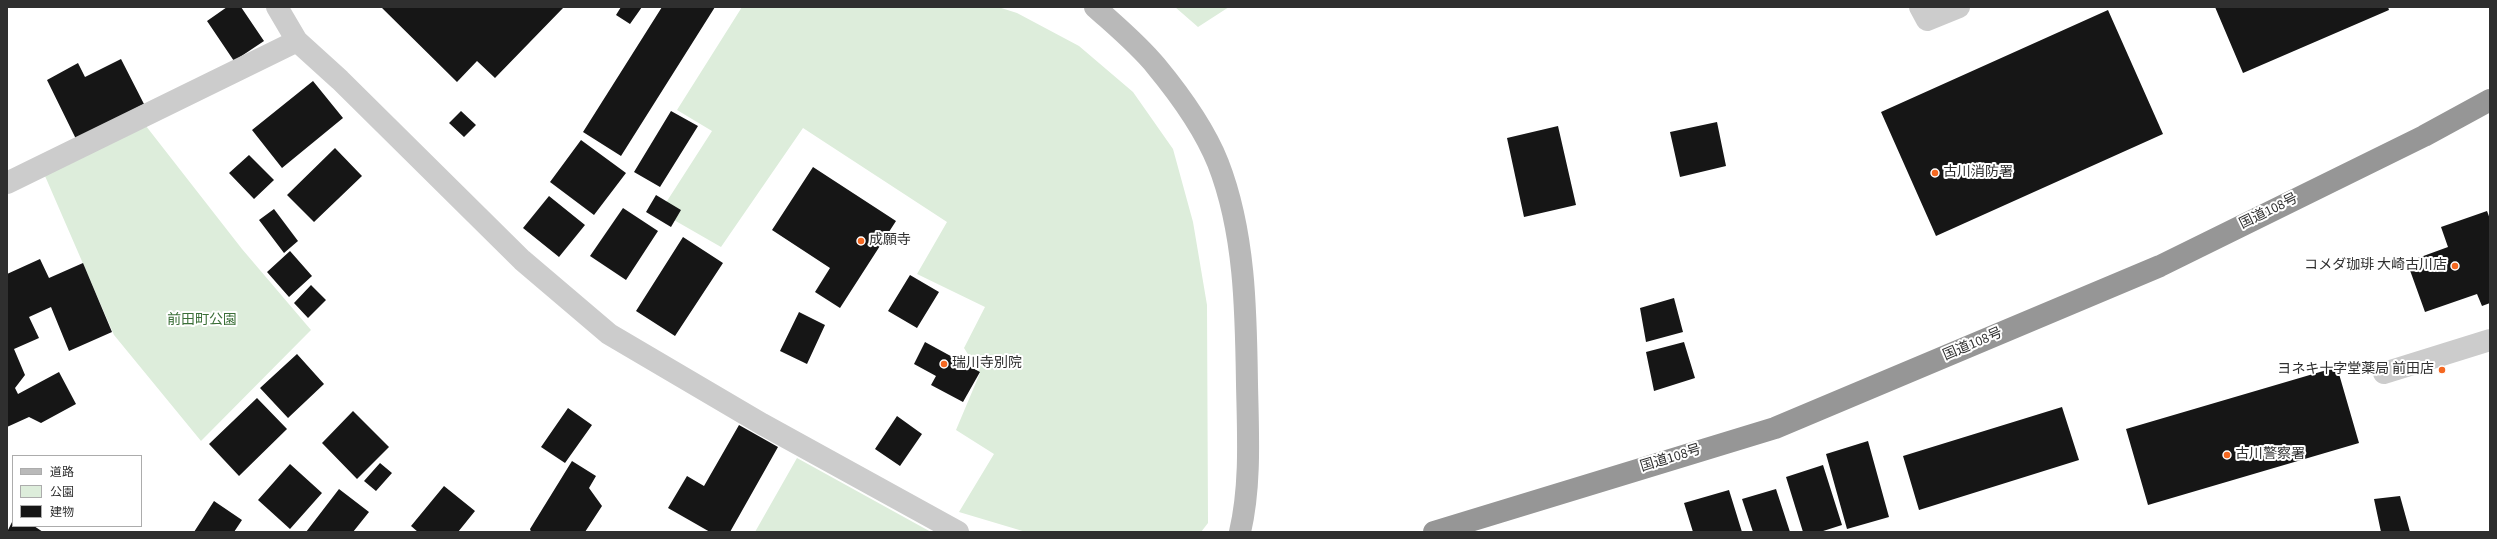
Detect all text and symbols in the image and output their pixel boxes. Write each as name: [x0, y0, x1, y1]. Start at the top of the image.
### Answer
place label: 古川消防署: [1943, 165, 2013, 181]
marker: 古川消防署: [1930, 168, 1940, 178]
street label: 国道108号: [2237, 191, 2301, 233]
place label: 成願寺: [869, 233, 911, 249]
marker: 成願寺: [856, 236, 866, 246]
place label: コメダ珈琲 大崎古川店: [2304, 258, 2447, 274]
marker: コメダ珈琲 大崎古川店: [2450, 261, 2460, 271]
park label: 前田町公園: [167, 313, 237, 329]
street label: 国道108号: [1941, 325, 2005, 365]
place label: 瑞川寺別院: [952, 356, 1022, 372]
marker: 瑞川寺別院: [939, 359, 949, 369]
place label: ヨネキ十字堂薬局 前田店: [2277, 362, 2434, 378]
marker: ヨネキ十字堂薬局 前田店: [2437, 365, 2447, 375]
street label: 国道108号: [1638, 442, 1704, 476]
place label: 古川警察署: [2235, 447, 2305, 463]
marker: 古川警察署: [2222, 450, 2232, 460]
legend: [12, 455, 142, 527]
text: 道路: [50, 464, 74, 481]
text: 公園: [50, 484, 74, 501]
text: 建物: [50, 504, 74, 521]

